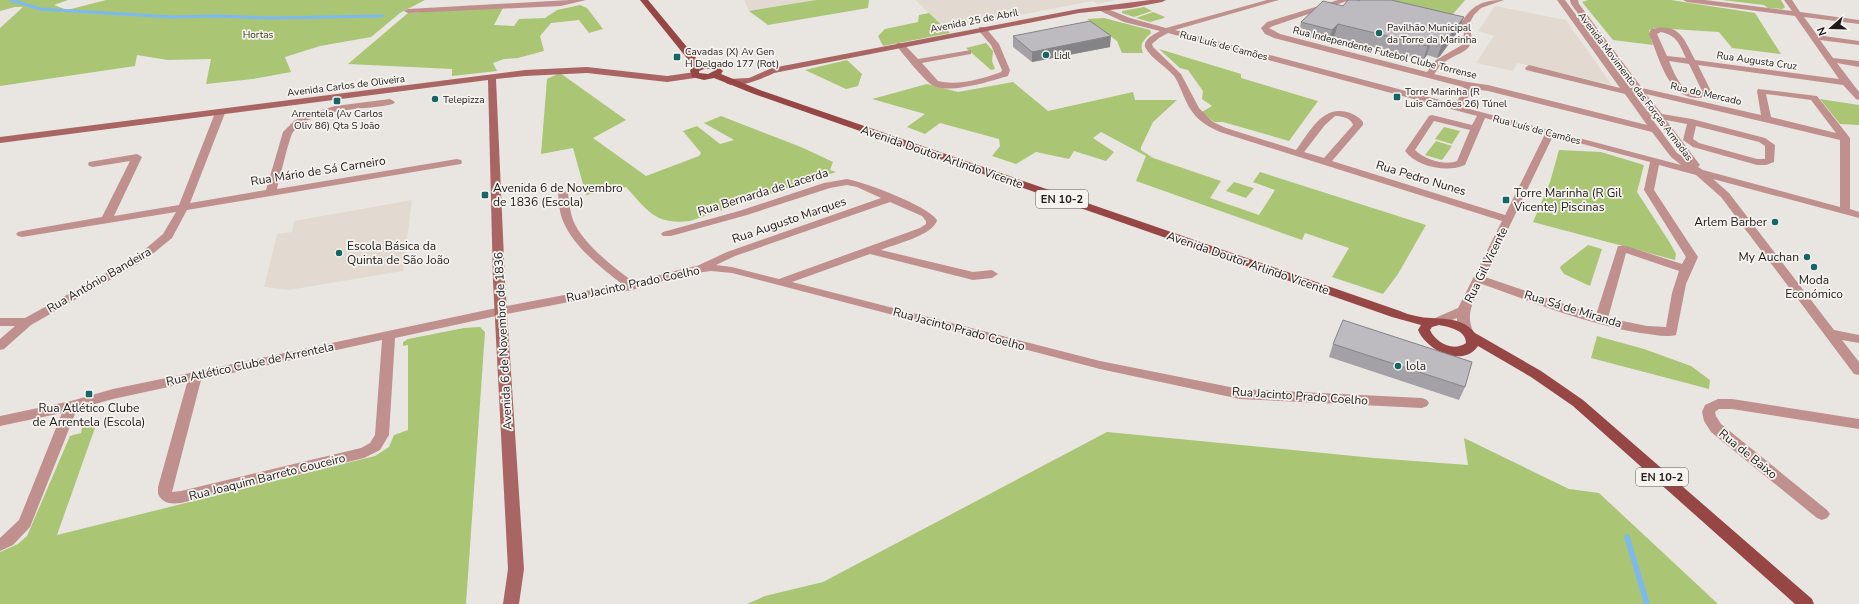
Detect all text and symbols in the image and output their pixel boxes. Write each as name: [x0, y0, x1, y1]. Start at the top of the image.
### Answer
street label: Avenida 25 de Abril: [929, 6, 1019, 36]
north arrow: [1811, 8, 1851, 48]
street label: Avenida Movimento das Forças Armadas: [1575, 9, 1696, 164]
place label: Pavilhão Municipal da Torre da Marinha: [1387, 21, 1477, 47]
street label: Rua Independente Futebol Clube Torrense: [1291, 23, 1478, 83]
text: N: [1814, 25, 1831, 38]
street label: Rua Luís de Camões: [1178, 27, 1270, 65]
park label: Hortas: [243, 28, 274, 42]
marker: Pavilhão Municipal da Torre da Marinha: [1374, 28, 1384, 38]
place label: Cavadas (X) Av Gen H Delgado 177 (Rot): [685, 45, 779, 71]
street label: Rua Augusta Cruz: [1716, 48, 1798, 74]
place label: Lidl: [1054, 49, 1071, 63]
marker: Lidl: [1041, 50, 1051, 60]
marker: Cavadas (X) Av Gen H Delgado 177 (Rot): [672, 52, 682, 62]
street label: Avenida Carlos de Oliveira: [286, 72, 406, 100]
street label: Rua do Mercado: [1669, 79, 1743, 109]
place label: Torre Marinha (R Luis Camões 26) Túnel: [1405, 85, 1507, 111]
marker: Torre Marinha (R Luis Camões 26) Túnel: [1392, 92, 1402, 102]
place label: Telepizza: [443, 93, 484, 107]
marker: Telepizza: [430, 94, 440, 104]
marker: Arrentela (Av Carlos Oliv 86) Qta S João: [332, 96, 342, 106]
place label: Arrentela (Av Carlos Oliv 86) Qta S João: [291, 107, 383, 133]
street label: Rua Luís de Camões: [1491, 111, 1583, 149]
street label: Avenida Doutor Arlindo Vicente: [859, 122, 1025, 192]
street label: Rua Mário de Sá Carneiro: [249, 152, 387, 190]
street label: Rua Pedro Nunes: [1374, 157, 1468, 199]
street label: Rua Bernarda de Lacerda: [696, 165, 830, 219]
place label: Avenida 6 de Novembro de 1836 (Escola): [493, 180, 623, 210]
place label: Torre Marinha (R Gil Vicente) Piscinas: [1513, 185, 1622, 215]
marker: Avenida 6 de Novembro de 1836 (Escola): [480, 190, 490, 200]
road number: EN 10-2: [1036, 190, 1088, 208]
street label: Rua Augusto Marques: [730, 193, 848, 247]
marker: Torre Marinha (R Gil Vicente) Piscinas: [1501, 195, 1511, 205]
place label: Arlem Barber: [1694, 214, 1768, 230]
marker: Arlem Barber: [1770, 217, 1780, 227]
street label: Rua Gil Vicente: [1461, 224, 1511, 306]
street label: Avenida Doutor Arlindo Vicente: [1165, 228, 1331, 298]
place label: Escola Básica da Quinta de São João: [347, 238, 450, 268]
street label: Rua António Bandeira: [44, 244, 154, 316]
marker: Escola Básica da Quinta de São João: [334, 248, 344, 258]
place label: My Auchan: [1738, 249, 1799, 265]
street label: Avenida 6 de Novembro de 1836: [490, 252, 516, 430]
marker: My Auchan: [1802, 252, 1812, 262]
street label: Rua Jacinto Prado Coelho: [565, 262, 702, 306]
marker: Moda Económico: [1809, 262, 1819, 272]
place label: Moda Económico: [1785, 272, 1843, 302]
street label: Rua Sá de Miranda: [1522, 287, 1624, 331]
street label: Rua Jacinto Prado Coelho: [891, 304, 1027, 354]
street label: Rua Atlético Clube de Arrentela: [165, 338, 335, 390]
place label: lola: [1406, 358, 1426, 374]
marker: lola: [1393, 361, 1403, 371]
street label: Rua Jacinto Prado Coelho: [1232, 383, 1369, 409]
marker: Rua Atlético Clube de Arrentela (Escola): [84, 389, 94, 399]
place label: Rua Atlético Clube de Arrentela (Escola): [33, 400, 145, 430]
street label: Rua de Baixo: [1715, 426, 1781, 483]
street label: Rua Joaquim Barreto Couceiro: [187, 450, 347, 504]
road number: EN 10-2: [1636, 468, 1688, 486]

